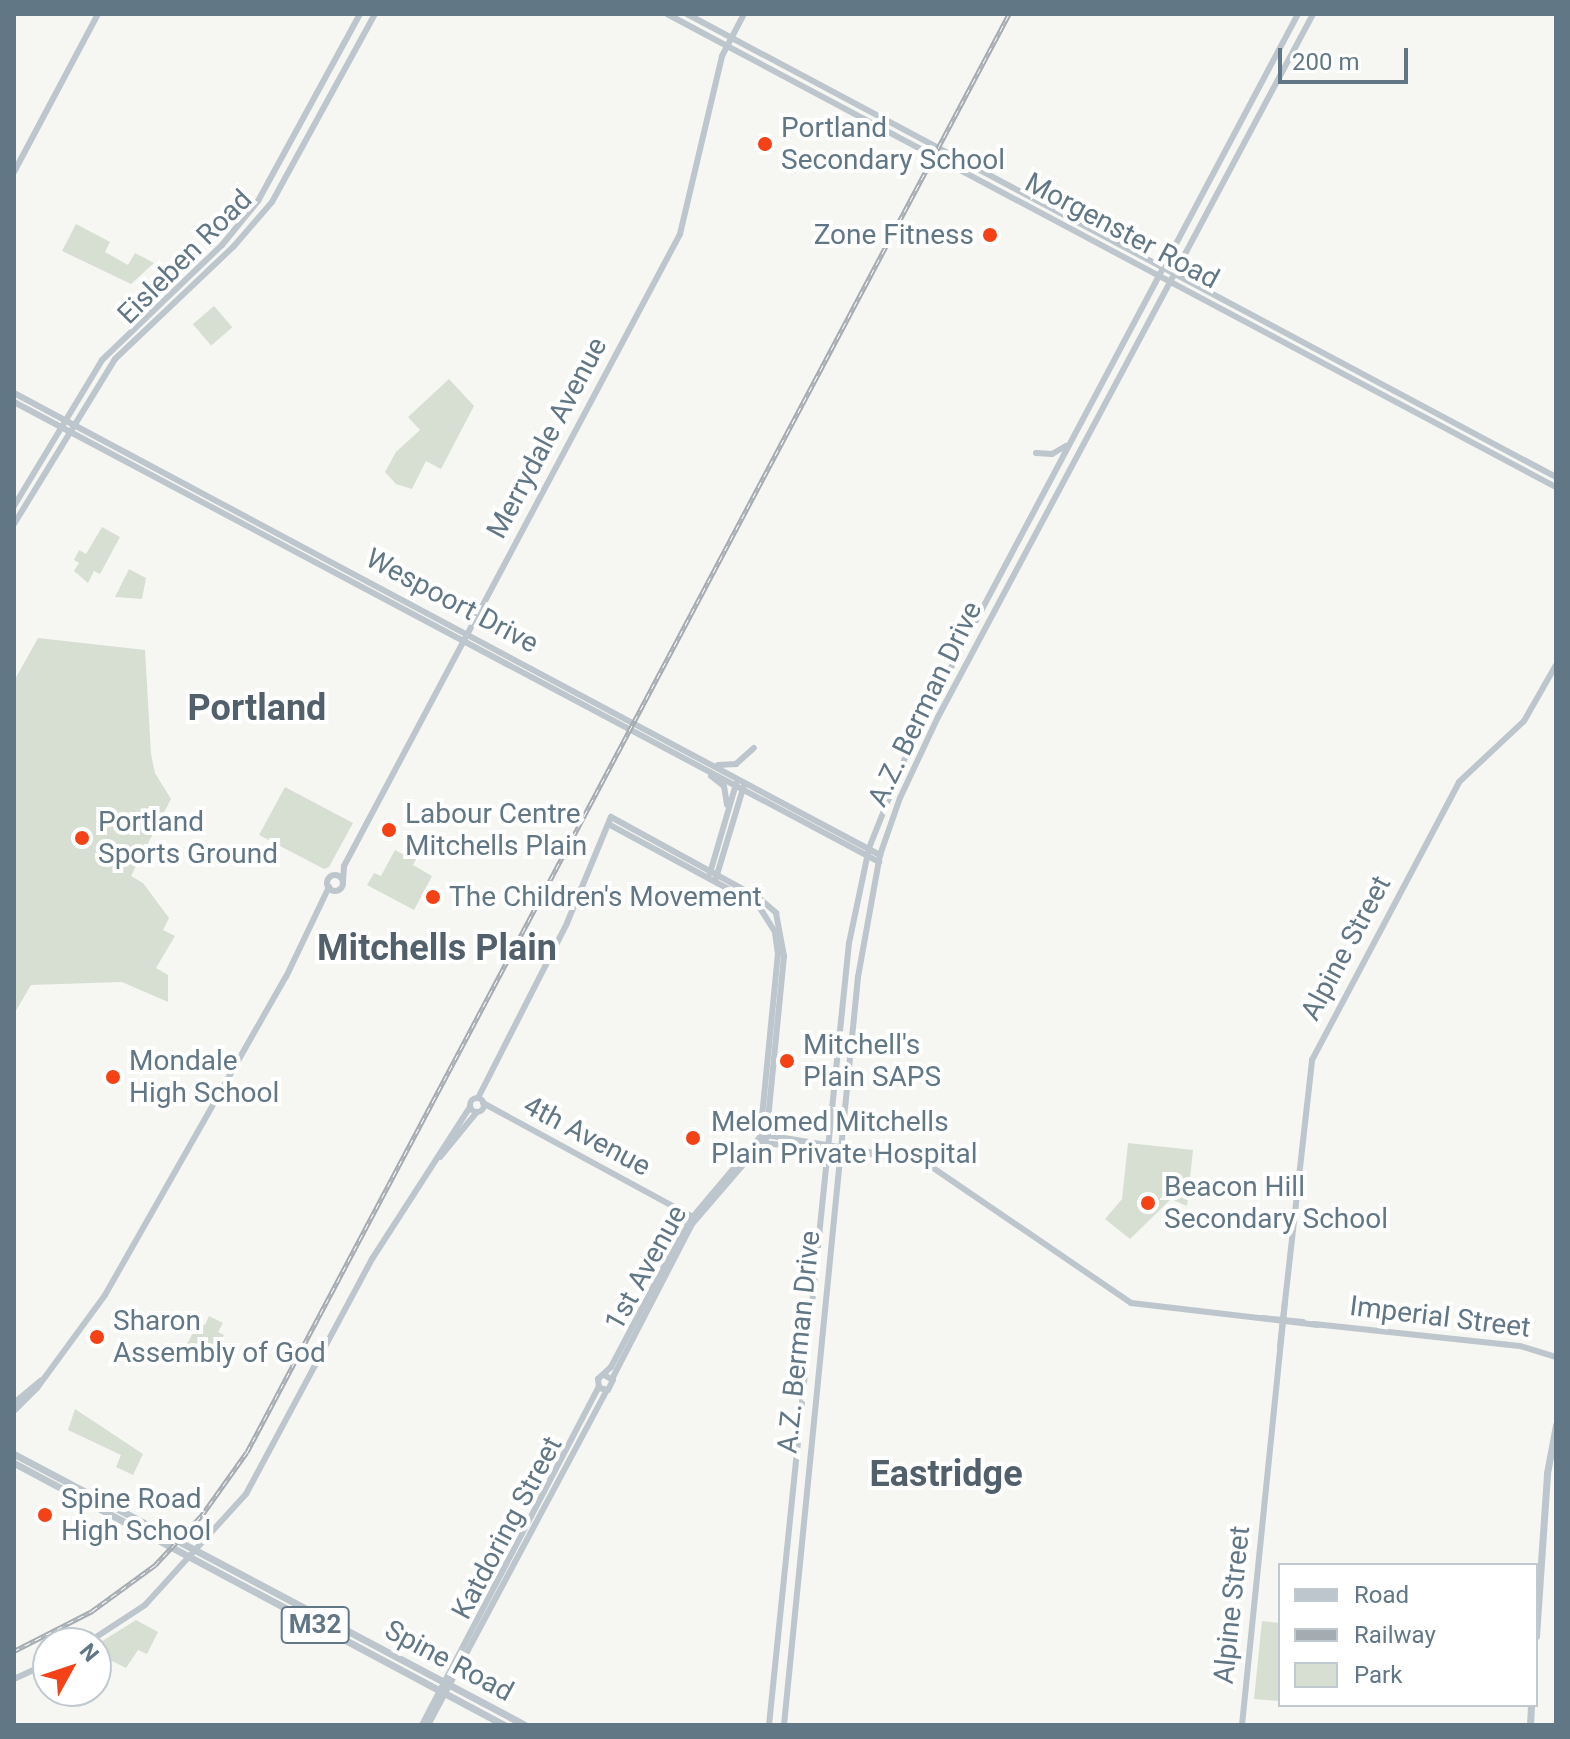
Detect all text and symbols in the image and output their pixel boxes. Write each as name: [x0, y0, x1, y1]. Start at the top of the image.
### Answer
scale bar: [1282, 32, 1412, 82]
text: 200 m: [1292, 48, 1359, 76]
place label: Portland Secondary School: [781, 111, 1005, 177]
marker: Portland Secondary School: [756, 135, 774, 153]
street label: Morgenster Road: [1019, 166, 1225, 296]
street label: Eisleben Road: [111, 183, 259, 331]
place label: Zone Fitness: [814, 218, 974, 252]
marker: Zone Fitness: [981, 226, 999, 244]
street label: Merrydale Avenue: [480, 332, 614, 544]
street label: Wespoort Drive: [360, 541, 544, 661]
street label: A.Z. Berman Drive: [861, 596, 989, 812]
district label: Portland: [188, 687, 326, 731]
place label: Labour Centre Mitchells Plain: [405, 797, 587, 863]
place label: Portland Sports Ground: [98, 805, 278, 871]
marker: Labour Centre Mitchells Plain: [380, 821, 398, 839]
marker: Portland Sports Ground: [73, 829, 91, 847]
street label: Alpine Street: [1294, 870, 1398, 1026]
place label: The Children's Movement: [449, 880, 762, 914]
marker: The Children's Movement: [424, 888, 442, 906]
district label: Mitchells Plain: [317, 927, 557, 971]
place label: Mitchell's Plain SAPS: [803, 1028, 941, 1094]
place label: Mondale High School: [129, 1044, 279, 1110]
marker: Mitchell's Plain SAPS: [778, 1052, 796, 1070]
marker: Mondale High School: [104, 1068, 122, 1086]
street label: 4th Avenue: [518, 1089, 656, 1183]
place label: Melomed Mitchells Plain Private Hospital: [711, 1105, 978, 1171]
marker: Melomed Mitchells Plain Private Hospital: [682, 1127, 704, 1149]
place label: Beacon Hill Secondary School: [1164, 1170, 1388, 1236]
marker: Beacon Hill Secondary School: [1139, 1194, 1157, 1212]
street label: 1st Avenue: [598, 1200, 694, 1336]
street label: A.Z. Berman Drive: [771, 1229, 827, 1455]
street label: Imperial Street: [1348, 1289, 1532, 1345]
place label: Sharon Assembly of God: [113, 1304, 326, 1370]
marker: Sharon Assembly of God: [88, 1328, 106, 1346]
street label: Katdoring Street: [445, 1431, 569, 1625]
district label: Eastridge: [869, 1453, 1023, 1497]
place label: Spine Road High School: [61, 1482, 211, 1548]
marker: Spine Road High School: [36, 1506, 54, 1524]
street label: Alpine Street: [1207, 1524, 1257, 1686]
legend: [1278, 1563, 1538, 1707]
text: Road: [1354, 1581, 1409, 1609]
road number: M32: [279, 1603, 351, 1647]
street label: Spine Road: [379, 1613, 519, 1709]
text: Railway: [1354, 1621, 1436, 1649]
north arrow: [32, 1627, 112, 1707]
text: N: [75, 1639, 104, 1667]
text: Park: [1354, 1661, 1402, 1689]

